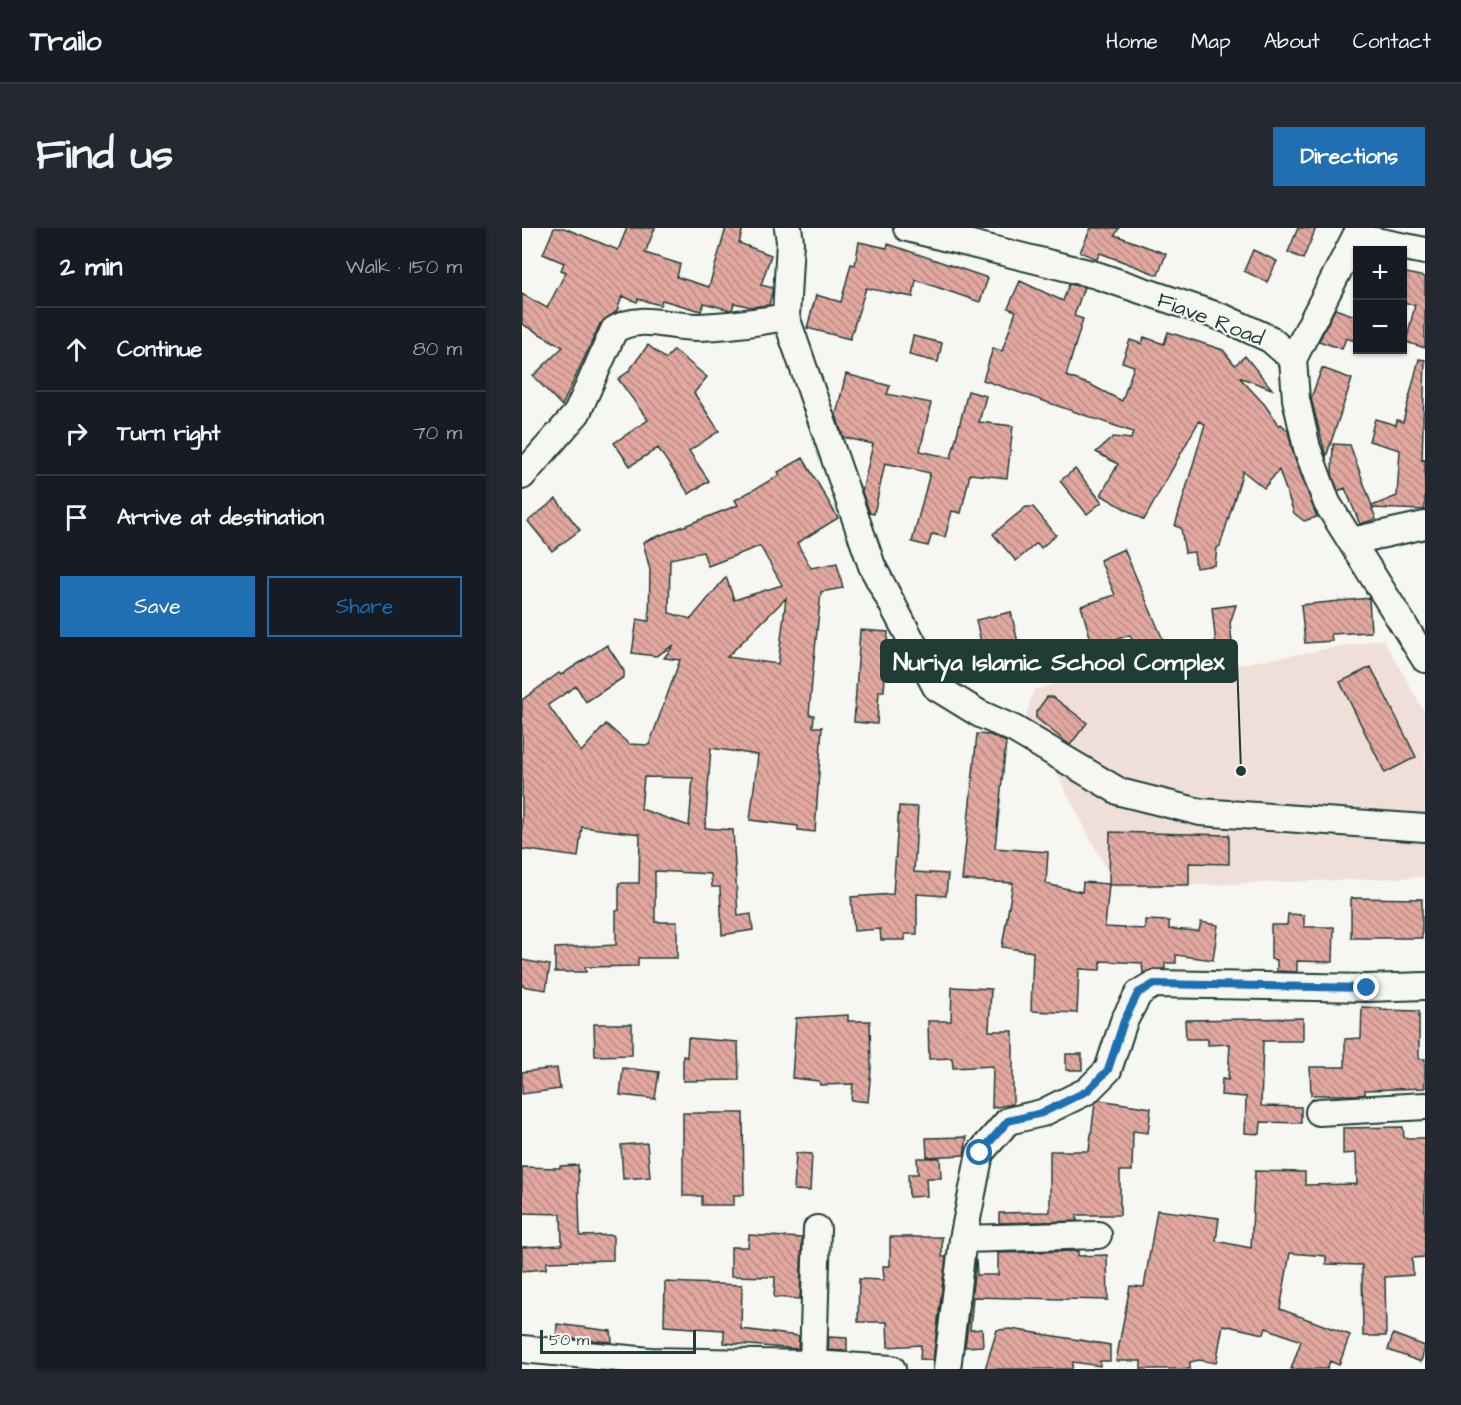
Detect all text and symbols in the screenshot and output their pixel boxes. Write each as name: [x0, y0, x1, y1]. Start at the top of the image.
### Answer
text: Trailo: [30, 22, 102, 61]
text: Home: [1106, 27, 1158, 56]
text: Map: [1191, 27, 1231, 56]
text: About: [1264, 27, 1320, 56]
text: Contact: [1353, 27, 1431, 56]
text: Find us: [36, 127, 173, 185]
button: Directions: [1273, 127, 1425, 186]
map controls: [1353, 246, 1407, 354]
button: +: [1353, 246, 1407, 300]
text: 2 min: [60, 249, 122, 285]
text: Walk · 150 m: [346, 253, 462, 281]
street label: Fiave Road: [1152, 285, 1268, 354]
button: −: [1353, 300, 1407, 354]
icon: ahead: [60, 333, 93, 366]
text: Continue: [117, 334, 202, 365]
text: 80 m: [413, 335, 462, 363]
icon: right: [60, 417, 93, 450]
text: Turn right: [117, 418, 220, 449]
text: 70 m: [414, 419, 462, 447]
icon: arrive: [60, 501, 93, 534]
text: Arrive at destination: [117, 502, 324, 533]
button: Save: [60, 576, 255, 637]
button: Share: [267, 576, 462, 637]
callout: Nuriya Islamic School Complex: [881, 640, 1237, 682]
text: Nuriya Islamic School Complex: [893, 646, 1225, 682]
route end: [1353, 974, 1379, 1000]
route start: [966, 1139, 992, 1165]
scale bar: [540, 1327, 696, 1354]
text: 50 m: [549, 1329, 589, 1351]

